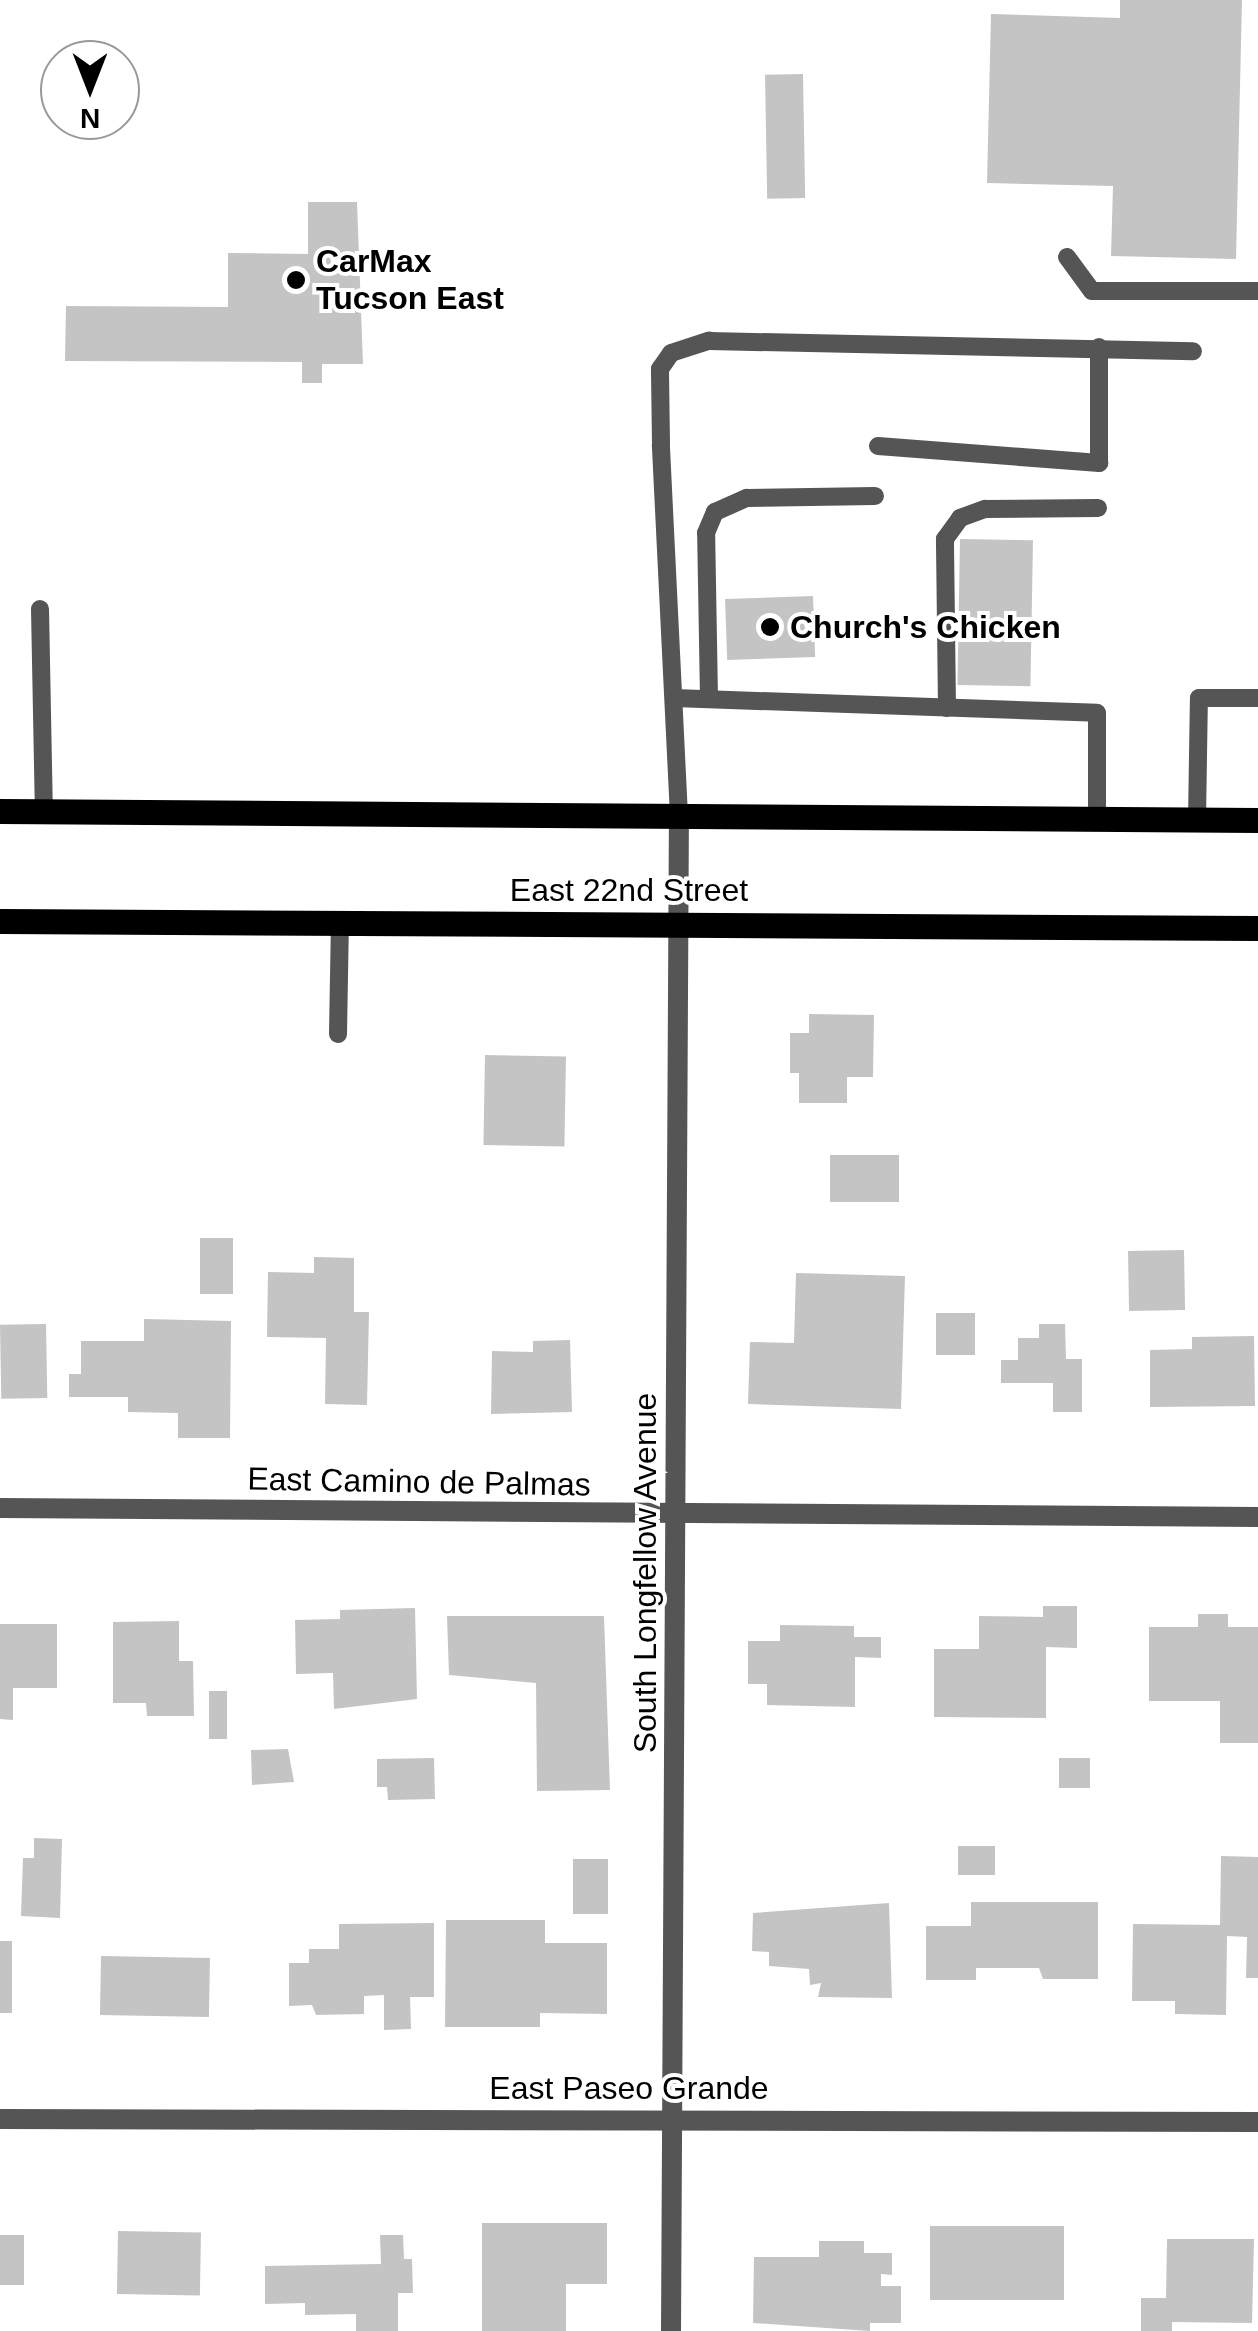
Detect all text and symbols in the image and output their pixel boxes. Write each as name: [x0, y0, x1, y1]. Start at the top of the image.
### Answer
north arrow: [40, 40, 140, 140]
text: N: [80, 103, 100, 134]
place label: CarMax Tucson East: [316, 243, 504, 318]
marker: CarMax Tucson East: [285, 269, 307, 291]
place label: Church's Chicken: [790, 608, 1061, 646]
marker: Church's Chicken: [759, 616, 781, 638]
street label: East 22nd Street: [510, 871, 748, 909]
street label: South Longfellow Avenue: [626, 1392, 664, 1754]
street label: East Camino de Palmas: [247, 1460, 591, 1504]
street label: East Paseo Grande: [489, 2069, 769, 2107]

